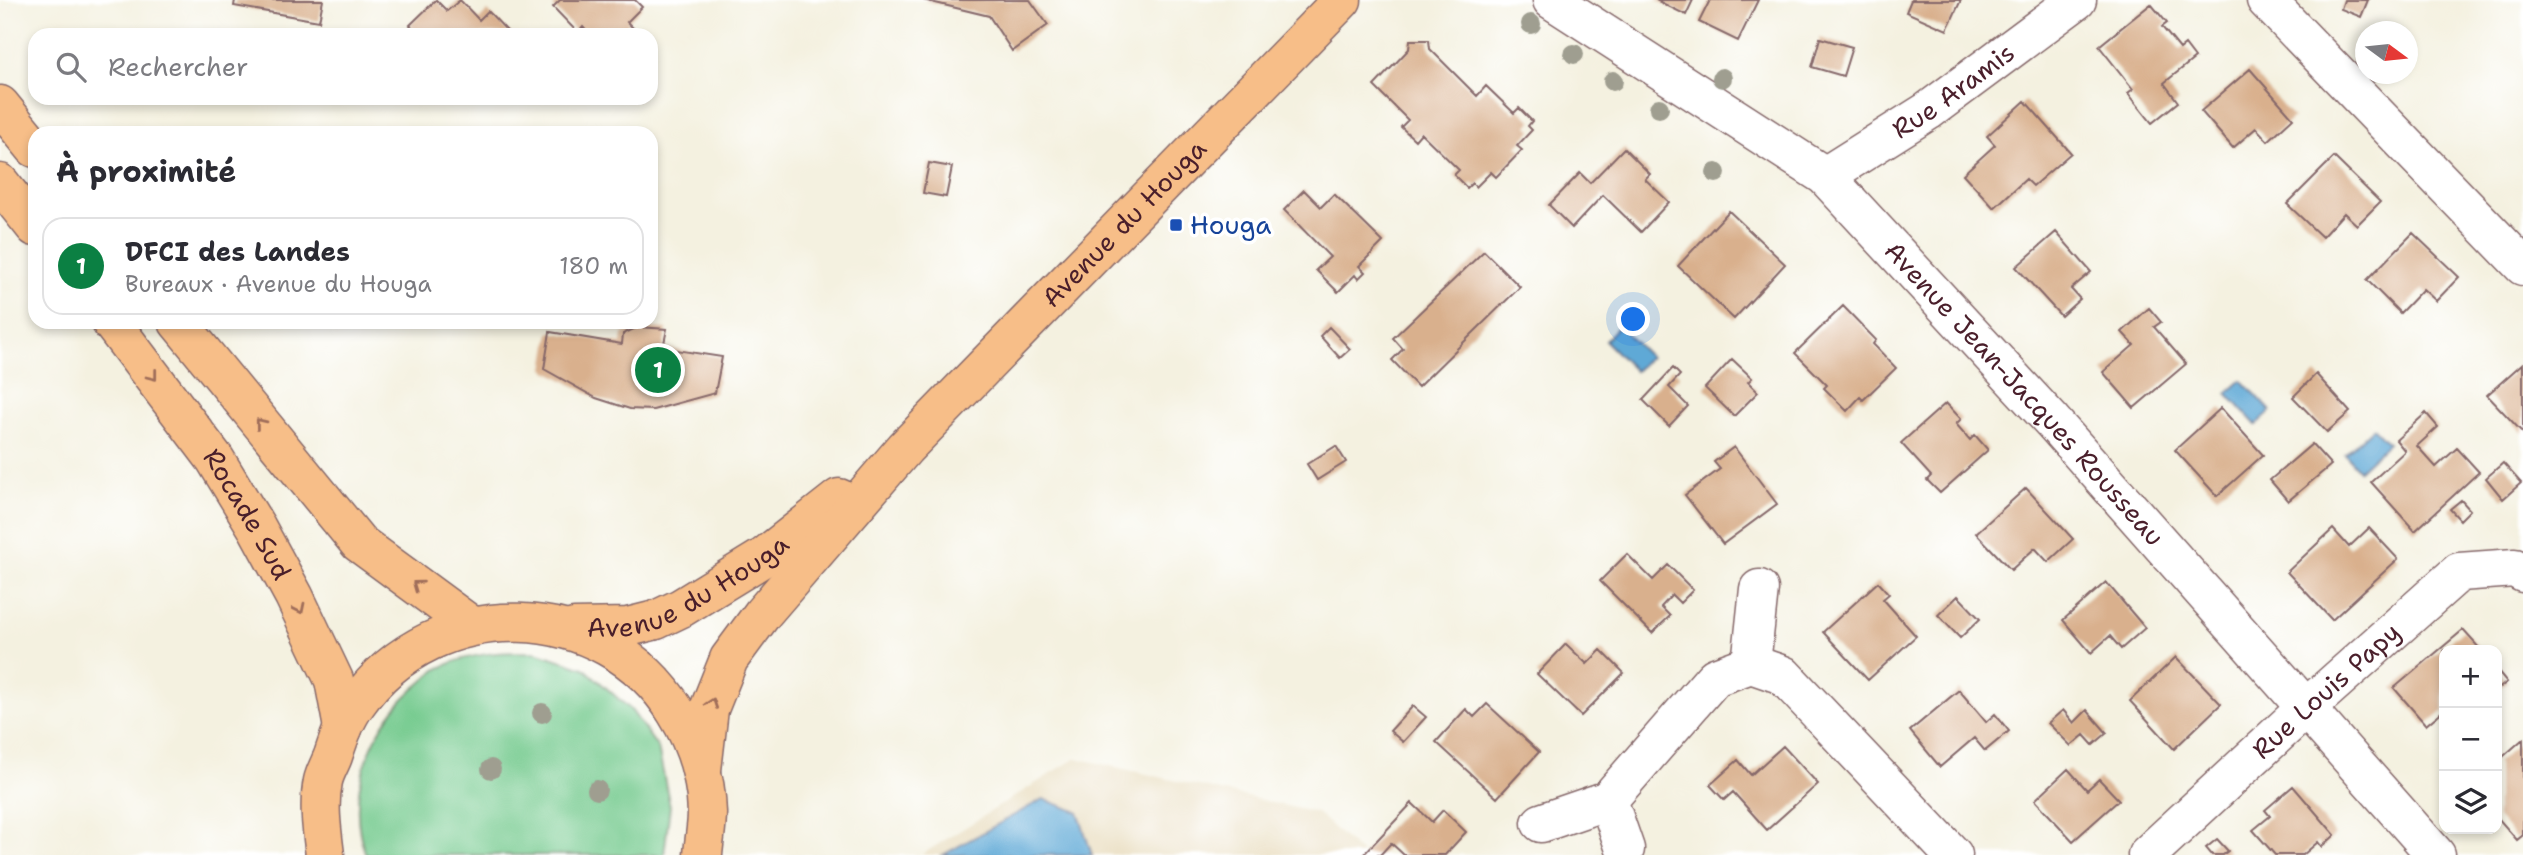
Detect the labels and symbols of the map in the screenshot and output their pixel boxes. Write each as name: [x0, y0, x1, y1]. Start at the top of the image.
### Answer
north arrow: [2355, 21, 2418, 84]
street label: Rue Aramis: [1885, 35, 2021, 146]
street label: Avenue du Houga: [1034, 131, 1214, 315]
place label: Houga: [1190, 207, 1272, 242]
marker: Houga: [1168, 217, 1184, 233]
street label: Avenue Jean-Jacques Rousseau: [1877, 233, 2172, 553]
your location: [1616, 302, 1650, 336]
pin: 1: [635, 344, 681, 396]
one-way arrow: [145, 368, 158, 381]
one-way arrow: [256, 418, 268, 431]
street label: Rocade Sud: [196, 441, 300, 586]
street label: Avenue du Houga: [587, 526, 796, 645]
one-way arrow: [412, 581, 425, 594]
one-way arrow: [292, 602, 306, 614]
street label: Rue Louis Papy: [2244, 615, 2407, 766]
one-way arrow: [704, 698, 718, 710]

